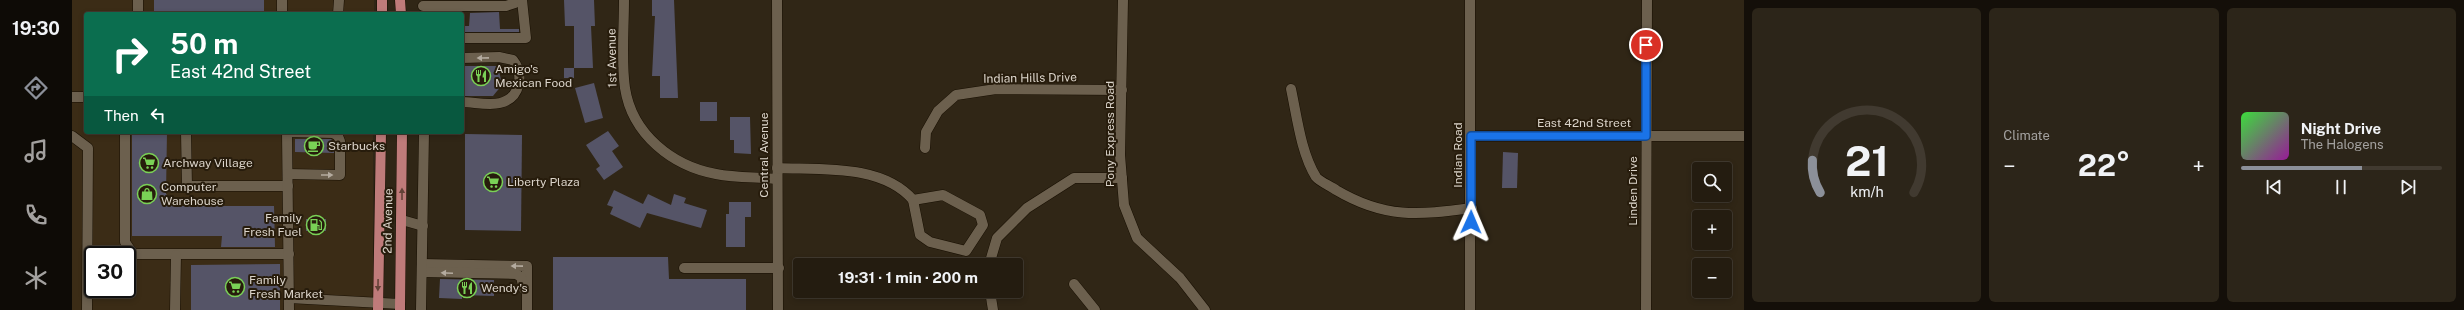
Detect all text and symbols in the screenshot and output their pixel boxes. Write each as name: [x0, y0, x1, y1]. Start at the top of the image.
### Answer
text: 19:30: [12, 18, 60, 39]
text: 50 m: [170, 27, 238, 60]
icon: right: [104, 28, 156, 80]
street label: 1st Avenue: [604, 28, 620, 88]
pin: [1629, 28, 1663, 62]
icon: arrive: [1635, 34, 1657, 56]
one-way arrow: [476, 55, 489, 61]
text: East 42nd Street: [170, 61, 311, 82]
place label: Amigo's Mexican Food: [495, 62, 572, 90]
restaurant icon: Amigo's Mexican Food: [470, 65, 492, 87]
street label: Indian Hills Drive: [983, 70, 1077, 86]
icon: directions: [22, 74, 50, 102]
street label: Pony Express Road: [1103, 81, 1117, 187]
icon: left: [147, 104, 169, 126]
text: Then: [104, 107, 139, 124]
street label: Central Avenue: [757, 112, 771, 198]
street label: East 42nd Street: [1537, 116, 1631, 130]
text: Night Drive: [2301, 120, 2381, 137]
street label: Indian Road: [1451, 122, 1465, 188]
text: Climate: [2003, 128, 2050, 143]
cafe icon: Starbucks: [303, 135, 325, 157]
text: 21: [1845, 136, 1889, 185]
icon: music: [22, 137, 50, 165]
text: The Halogens: [2301, 137, 2384, 152]
place label: Starbucks: [328, 139, 385, 153]
text: 22°: [2078, 147, 2130, 183]
supermarket icon: Archway Village: [138, 152, 160, 174]
text: −: [2003, 153, 2016, 179]
text: +: [2192, 153, 2205, 179]
place label: Archway Village: [163, 156, 253, 170]
street label: Linden Drive: [1626, 156, 1640, 226]
map controls: [1692, 162, 1732, 298]
button: search: [1692, 162, 1732, 202]
supermarket icon: Liberty Plaza: [482, 171, 504, 193]
one-way arrow: [321, 172, 334, 178]
place label: Liberty Plaza: [507, 175, 580, 189]
icon: previous: [2263, 176, 2285, 198]
icon: pause: [2330, 176, 2352, 198]
icon: next: [2397, 176, 2419, 198]
place label: Computer Warehouse: [161, 180, 224, 208]
shop icon: Computer Warehouse: [136, 183, 158, 205]
text: km/h: [1850, 183, 1883, 200]
one-way arrow: [399, 187, 405, 200]
street label: 2nd Avenue: [380, 188, 396, 254]
icon: phone: [22, 201, 50, 229]
position arrow: [1450, 201, 1492, 243]
button: +: [1692, 210, 1732, 250]
place label: Family Fresh Fuel: [243, 211, 303, 239]
fuel station icon: Family Fresh Fuel: [305, 214, 327, 236]
speed limit sign: 30: [84, 246, 136, 298]
button: −: [1692, 258, 1732, 298]
one-way arrow: [510, 263, 523, 269]
icon: climate: [22, 264, 50, 292]
one-way arrow: [441, 269, 453, 276]
text: 19:31 · 1 min · 200 m: [838, 269, 978, 286]
place label: Family Fresh Market: [249, 273, 323, 301]
supermarket icon: Family Fresh Market: [224, 276, 246, 298]
restaurant icon: Wendy's: [456, 277, 478, 299]
one-way arrow: [375, 279, 382, 291]
place label: Wendy's: [481, 281, 527, 295]

